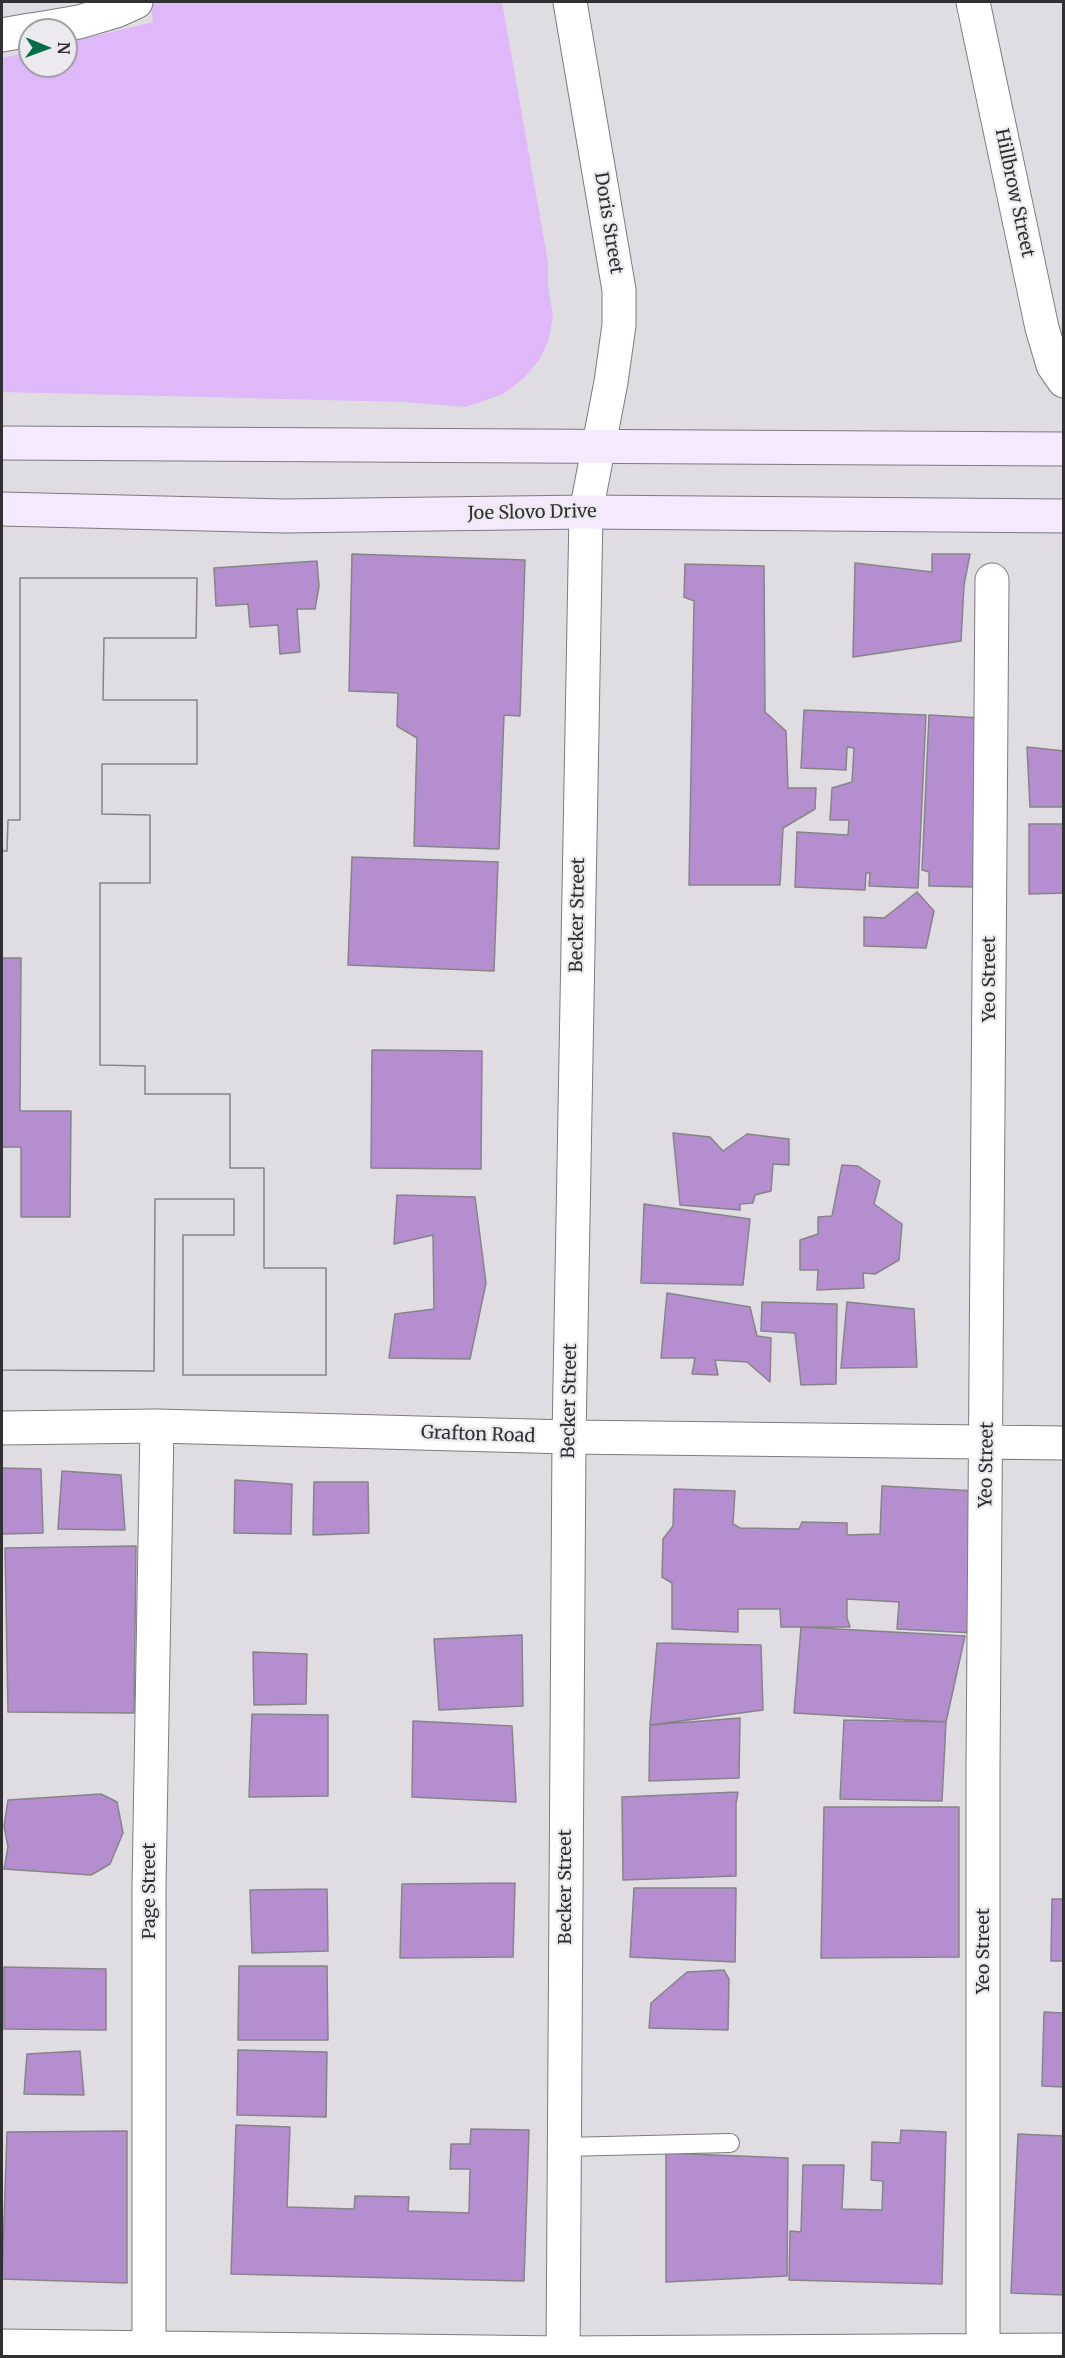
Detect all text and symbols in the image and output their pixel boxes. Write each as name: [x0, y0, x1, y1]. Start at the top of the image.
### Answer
north arrow: [18, 18, 78, 78]
text: N: [54, 42, 74, 55]
street label: Hillbrow Street: [990, 127, 1038, 259]
street label: Doris Street: [589, 171, 627, 275]
street label: Joe Slovo Drive: [467, 501, 597, 525]
street label: Becker Street: [566, 857, 590, 973]
street label: Yeo Street: [979, 936, 1001, 1022]
street label: Becker Street: [558, 1343, 582, 1459]
street label: Grafton Road: [420, 1422, 536, 1448]
street label: Yeo Street: [975, 1422, 999, 1508]
street label: Becker Street: [555, 1829, 577, 1945]
street label: Page Street: [139, 1843, 161, 1939]
street label: Yeo Street: [973, 1908, 995, 1994]

